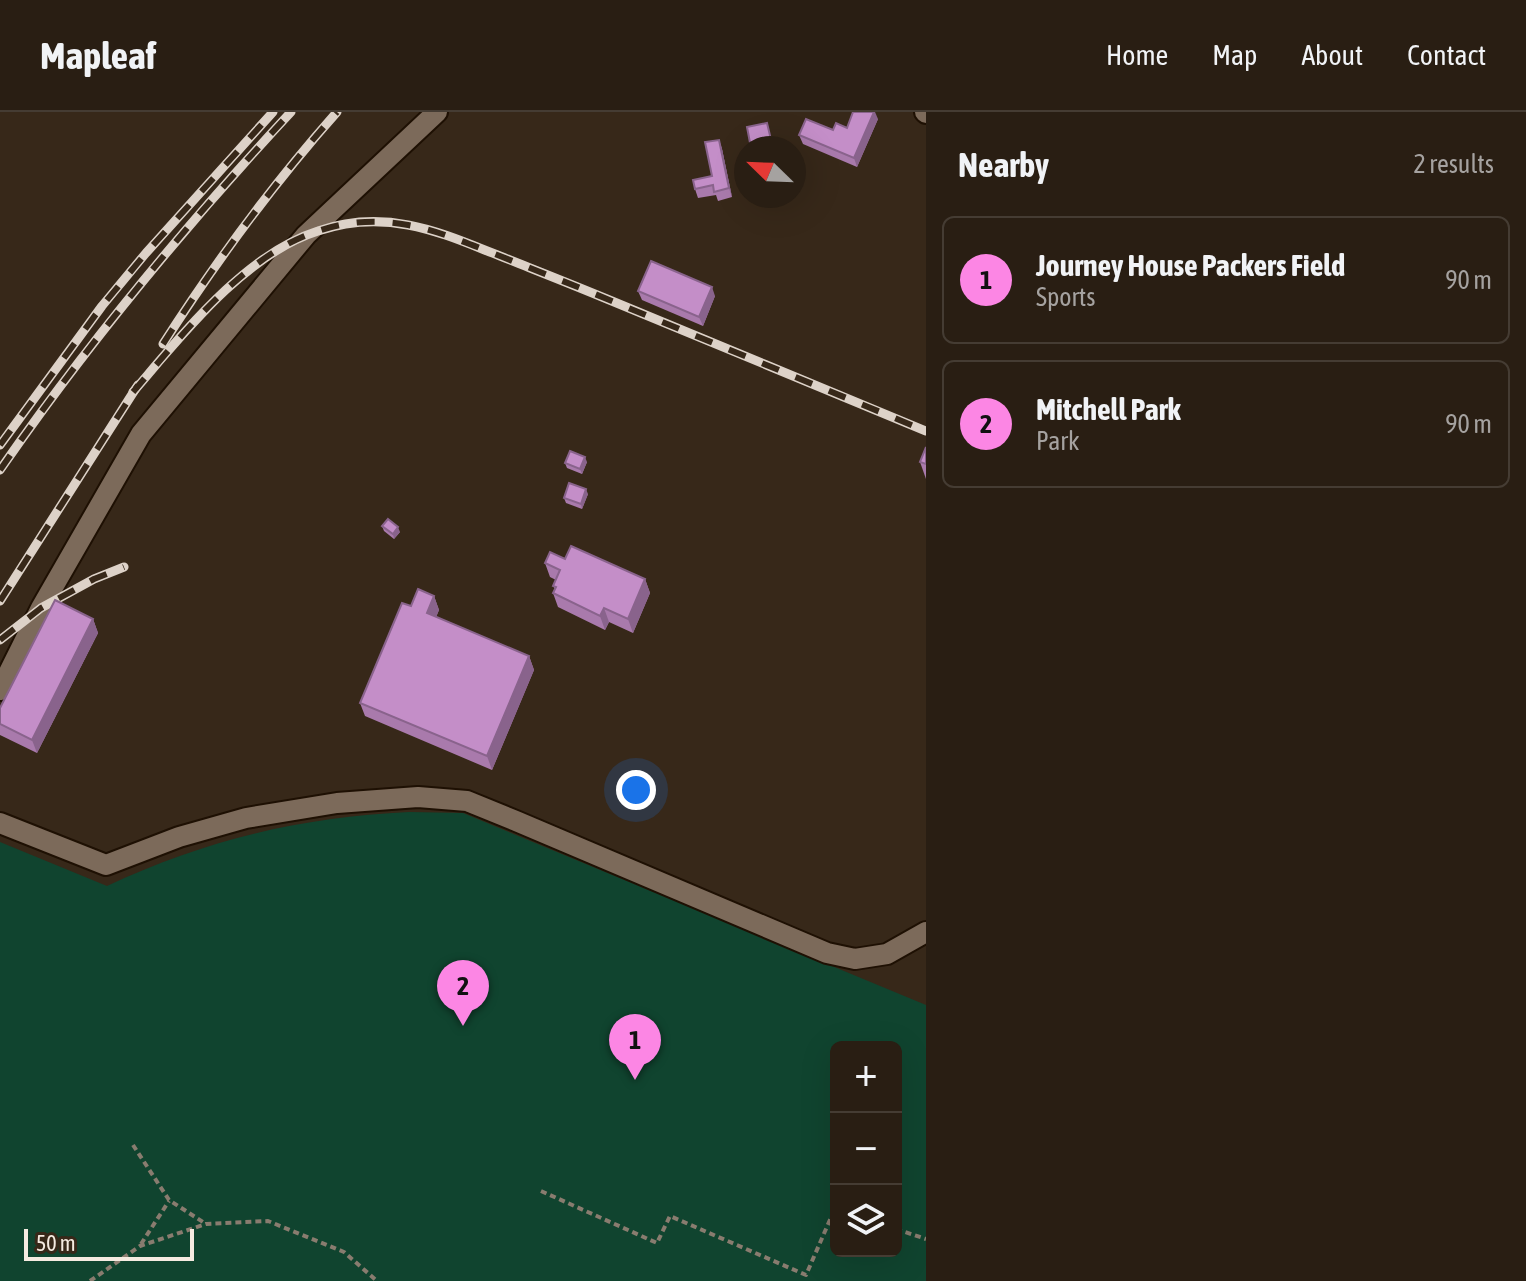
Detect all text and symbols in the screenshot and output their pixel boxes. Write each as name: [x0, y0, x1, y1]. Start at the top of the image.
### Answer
text: Mapleaf: [40, 34, 156, 77]
text: Home: [1106, 39, 1168, 71]
text: Map: [1212, 39, 1257, 71]
text: About: [1301, 39, 1363, 71]
text: Contact: [1407, 39, 1486, 71]
north arrow: [734, 136, 806, 208]
text: Nearby: [958, 145, 1049, 184]
text: 2 results: [1413, 149, 1494, 179]
text: Journey House Packers Field: [1036, 248, 1345, 282]
text: 1: [980, 265, 992, 295]
text: 90 m: [1445, 265, 1492, 295]
text: Sports: [1036, 282, 1096, 312]
text: Mitchell Park: [1036, 392, 1181, 426]
text: 2: [980, 409, 992, 439]
text: 90 m: [1445, 409, 1492, 439]
text: Park: [1036, 426, 1079, 456]
your location: [616, 770, 656, 810]
pin: 2: [437, 960, 489, 1026]
pin: 1: [609, 1014, 661, 1080]
map controls: [830, 1041, 902, 1257]
button: +: [830, 1041, 902, 1113]
button: −: [830, 1113, 902, 1185]
button: layers: [830, 1185, 902, 1257]
scale bar: [24, 1225, 194, 1261]
text: 50 m: [36, 1230, 76, 1256]

